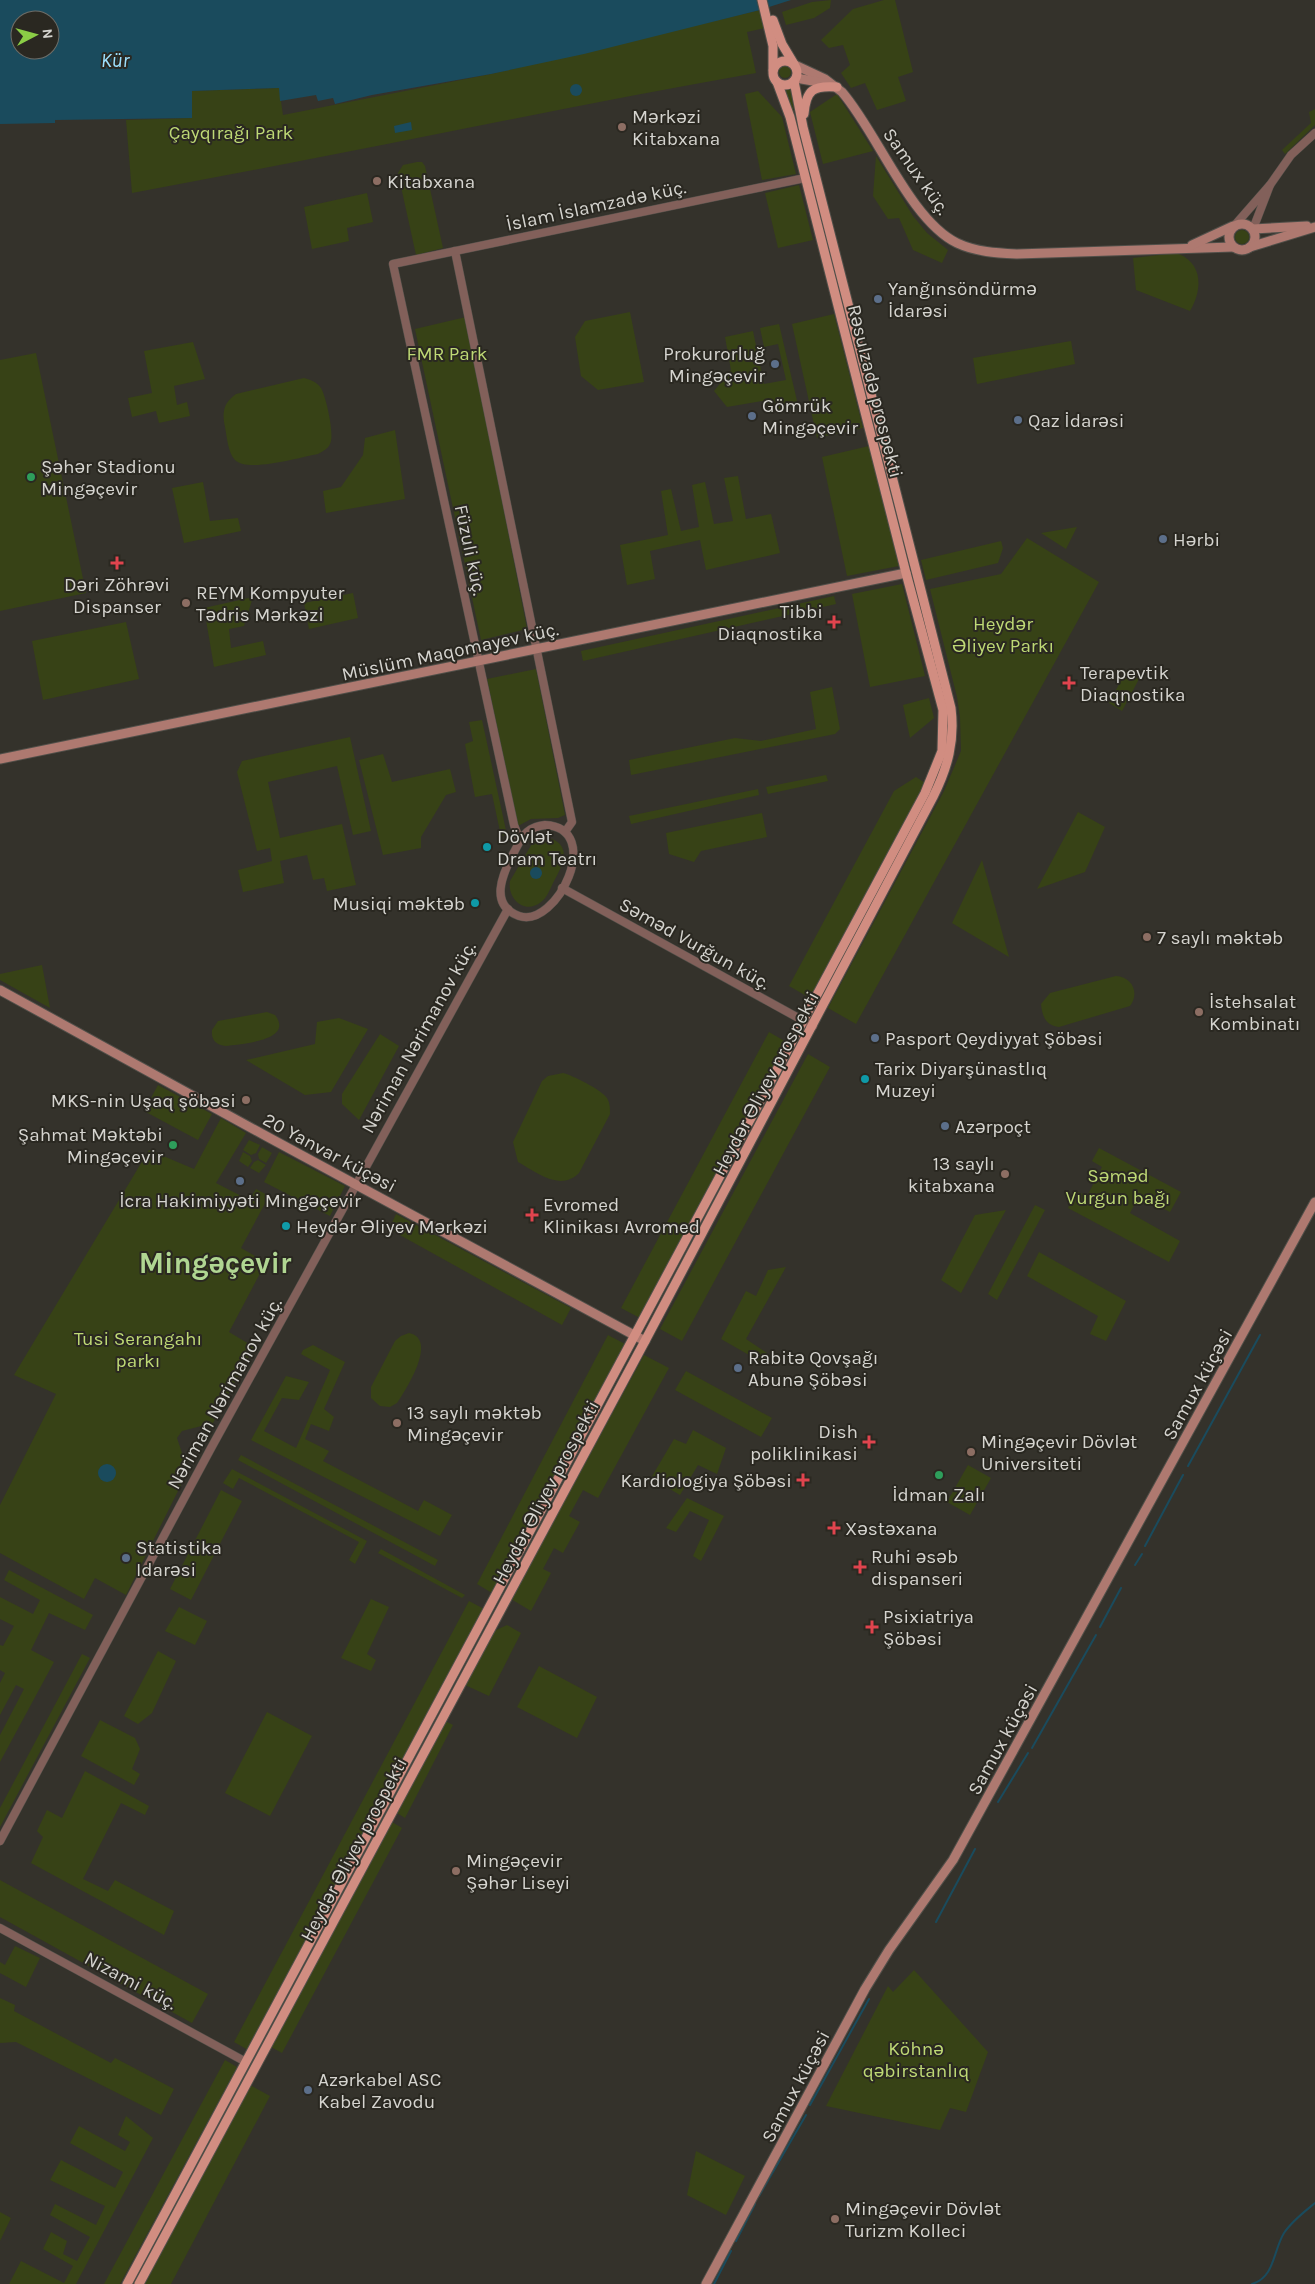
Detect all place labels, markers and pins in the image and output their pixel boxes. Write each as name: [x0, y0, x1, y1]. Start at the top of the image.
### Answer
place label: Mərkəzi Kitabxana: [632, 106, 720, 150]
marker: Mərkəzi Kitabxana: [616, 121, 628, 133]
place label: Kitabxana: [387, 171, 475, 193]
marker: Kitabxana: [371, 175, 383, 187]
place label: Yanğınsöndürmə İdarəsi: [888, 278, 1037, 322]
marker: Yanğınsöndürmə İdarəsi: [872, 293, 884, 305]
place label: Prokurorluğ Mingəçevir: [663, 343, 765, 387]
marker: Prokurorluğ Mingəçevir: [769, 358, 781, 370]
place label: Gömrük Mingəçevir: [762, 395, 858, 439]
marker: Gömrük Mingəçevir: [746, 410, 758, 422]
place label: Qaz İdarəsi: [1028, 410, 1125, 432]
marker: Qaz İdarəsi: [1012, 414, 1024, 426]
place label: Şəhər Stadionu Mingəçevir: [41, 456, 176, 500]
marker: Şəhər Stadionu Mingəçevir: [25, 471, 37, 483]
place label: Hərbi: [1173, 529, 1220, 551]
marker: Hərbi: [1157, 533, 1169, 545]
marker: Dəri Zöhrəvi Dispanser: [110, 556, 124, 570]
place label: Dəri Zöhrəvi Dispanser: [64, 574, 170, 618]
place label: REYM Kompyuter Tədris Mərkəzi: [196, 582, 344, 626]
marker: REYM Kompyuter Tədris Mərkəzi: [180, 597, 192, 609]
place label: Tibbi Diaqnostika: [717, 601, 823, 645]
marker: Tibbi Diaqnostika: [827, 615, 841, 629]
place label: Terapevtik Diaqnostika: [1080, 662, 1186, 706]
marker: Terapevtik Diaqnostika: [1062, 676, 1076, 690]
place label: Dövlət Dram Teatrı: [497, 826, 597, 870]
marker: Dövlət Dram Teatrı: [481, 841, 493, 853]
place label: Musiqi məktəb: [332, 893, 465, 915]
marker: Musiqi məktəb: [469, 897, 481, 909]
place label: 7 saylı məktəb: [1157, 927, 1283, 949]
marker: 7 saylı məktəb: [1141, 931, 1153, 943]
place label: İstehsalat Kombinatı: [1209, 991, 1300, 1035]
marker: İstehsalat Kombinatı: [1193, 1006, 1205, 1018]
place label: Pasport Qeydiyyat Şöbəsi: [885, 1028, 1103, 1050]
marker: Pasport Qeydiyyat Şöbəsi: [869, 1032, 881, 1044]
place label: Tarix Diyarşünastlıq Muzeyi: [875, 1058, 1047, 1102]
marker: Tarix Diyarşünastlıq Muzeyi: [859, 1073, 871, 1085]
place label: MKS-nin Uşaq şöbəsi: [51, 1090, 236, 1112]
marker: MKS-nin Uşaq şöbəsi: [240, 1094, 252, 1106]
place label: Azərpoçt: [955, 1116, 1031, 1138]
marker: Azərpoçt: [939, 1120, 951, 1132]
place label: Şahmat Məktəbi Mingəçevir: [18, 1124, 163, 1168]
marker: Şahmat Məktəbi Mingəçevir: [167, 1139, 179, 1151]
place label: 13 saylı kitabxana: [908, 1153, 995, 1197]
marker: 13 saylı kitabxana: [999, 1168, 1011, 1180]
marker: İcra Hakimiyyəti Mingəçevir: [234, 1175, 246, 1187]
place label: İcra Hakimiyyəti Mingəçevir: [119, 1190, 361, 1212]
place label: Evromed Klinikası Avromed: [543, 1194, 700, 1238]
marker: Evromed Klinikası Avromed: [525, 1208, 539, 1222]
place label: Heydər Əliyev Mərkəzi: [296, 1216, 488, 1238]
marker: Heydər Əliyev Mərkəzi: [280, 1220, 292, 1232]
place label: Rabitə Qovşağı Abunə Şöbəsi: [748, 1347, 878, 1391]
marker: Rabitə Qovşağı Abunə Şöbəsi: [732, 1362, 744, 1374]
place label: 13 saylı məktəb Mingəçevir: [407, 1402, 542, 1446]
marker: 13 saylı məktəb Mingəçevir: [391, 1417, 403, 1429]
place label: Dish poliklinikasi: [750, 1421, 858, 1465]
place label: Mingəçevir Dövlət Universiteti: [981, 1431, 1137, 1475]
marker: Dish poliklinikasi: [862, 1435, 876, 1449]
marker: Mingəçevir Dövlət Universiteti: [965, 1446, 977, 1458]
marker: İdman Zalı: [933, 1469, 945, 1481]
place label: Kardiologiya Şöbəsi: [621, 1470, 792, 1492]
marker: Kardiologiya Şöbəsi: [796, 1473, 810, 1487]
place label: İdman Zalı: [892, 1484, 986, 1506]
place label: Xəstəxana: [845, 1518, 938, 1540]
marker: Xəstəxana: [827, 1521, 841, 1535]
place label: Statistika Idarəsi: [136, 1537, 222, 1581]
place label: Ruhi əsəb dispanseri: [871, 1546, 963, 1590]
marker: Statistika Idarəsi: [120, 1552, 132, 1564]
marker: Ruhi əsəb dispanseri: [853, 1560, 867, 1574]
place label: Psixiatriya Şöbəsi: [883, 1606, 974, 1650]
marker: Psixiatriya Şöbəsi: [865, 1620, 879, 1634]
place label: Mingəçevir Şəhər Liseyi: [466, 1850, 570, 1894]
marker: Mingəçevir Şəhər Liseyi: [450, 1865, 462, 1877]
place label: Azərkabel ASC Kabel Zavodu: [318, 2069, 441, 2113]
marker: Azərkabel ASC Kabel Zavodu: [302, 2084, 314, 2096]
place label: Mingəçevir Dövlət Turizm Kolleci: [845, 2198, 1001, 2242]
marker: Mingəçevir Dövlət Turizm Kolleci: [829, 2213, 841, 2225]

